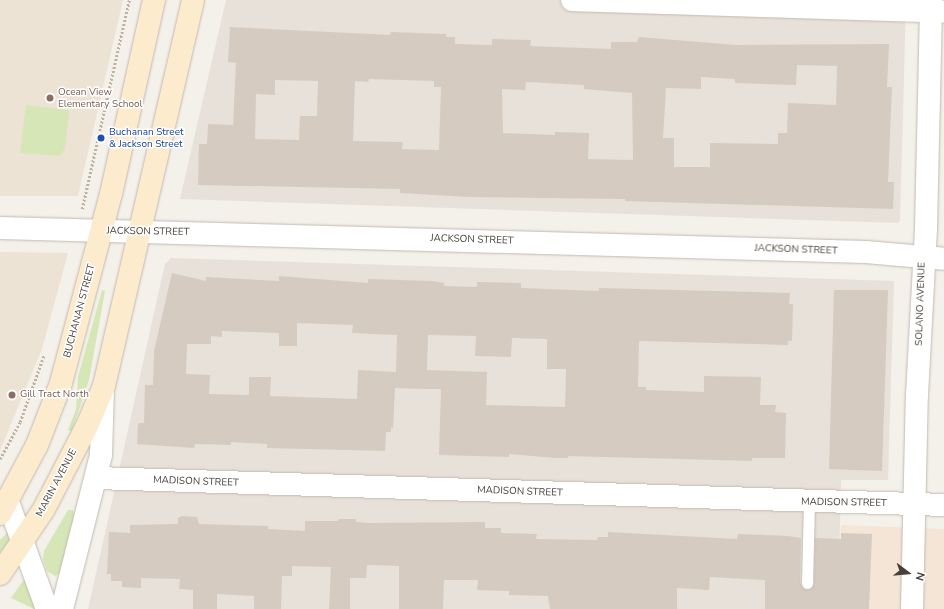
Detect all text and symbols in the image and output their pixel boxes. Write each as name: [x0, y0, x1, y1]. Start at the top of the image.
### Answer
place label: Ocean View Elementary School: [58, 86, 143, 110]
marker: Ocean View Elementary School: [45, 93, 55, 103]
place label: Buchanan Street & Jackson Street: [109, 126, 183, 150]
marker: Buchanan Street & Jackson Street: [96, 133, 106, 143]
street label: JACKSON STREET: [106, 225, 190, 239]
street label: JACKSON STREET: [430, 233, 514, 247]
street label: JACKSON STREET: [754, 243, 838, 257]
street label: SOLANO AVENUE: [914, 262, 928, 346]
street label: BUCHANAN STREET: [62, 263, 98, 359]
place label: Gill Tract North: [20, 389, 89, 401]
marker: Gill Tract North: [7, 390, 17, 400]
street label: MARIN AVENUE: [34, 447, 80, 519]
street label: MADISON STREET: [153, 475, 239, 489]
street label: MADISON STREET: [477, 485, 563, 499]
street label: MADISON STREET: [801, 496, 887, 510]
north arrow: [888, 553, 928, 593]
text: N: [912, 570, 928, 582]

